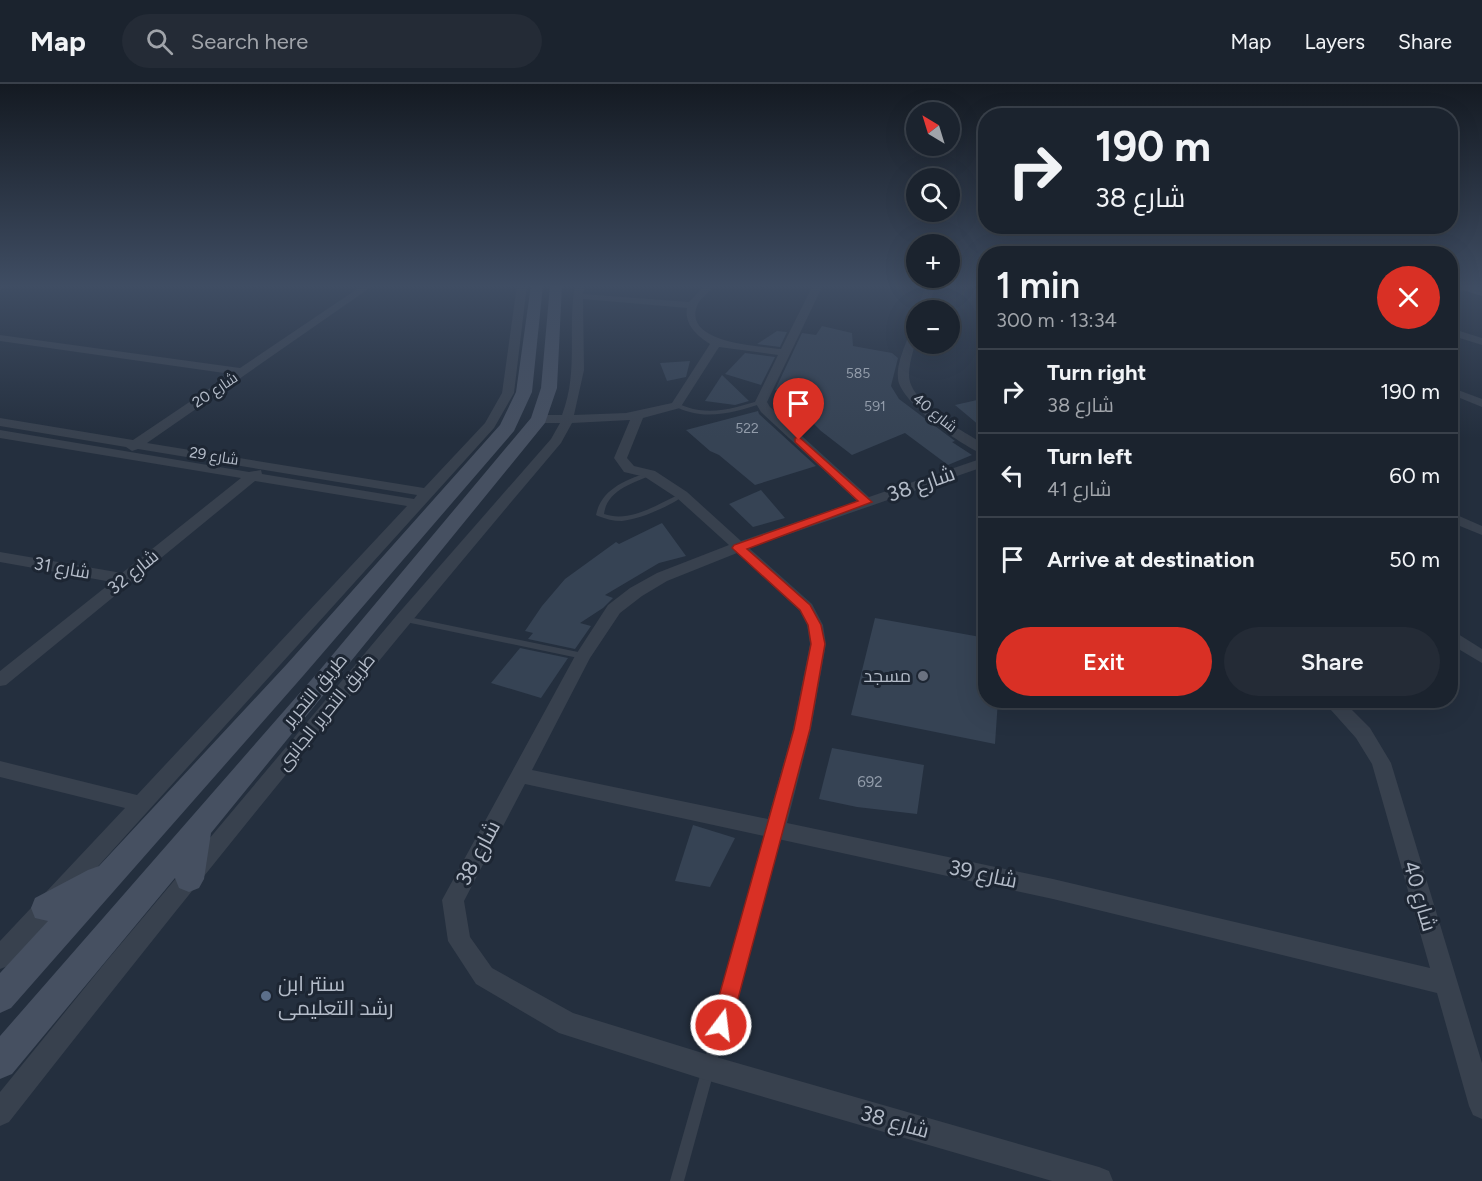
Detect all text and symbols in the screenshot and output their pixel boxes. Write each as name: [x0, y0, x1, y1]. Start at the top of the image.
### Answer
search box: [122, 14, 542, 68]
text: Map: [30, 24, 86, 58]
icon: search: [143, 25, 176, 58]
text: Search here: [191, 28, 308, 55]
text: Map: [1231, 29, 1271, 54]
text: Layers: [1304, 29, 1365, 54]
text: Share: [1398, 29, 1452, 54]
north arrow: [906, 102, 960, 156]
map controls: [906, 102, 960, 354]
text: 190 m: [1095, 121, 1211, 172]
icon: right: [996, 132, 1074, 210]
button: search: [906, 168, 960, 222]
text: شارع 38: [1095, 181, 1185, 214]
button: +: [906, 234, 960, 288]
text: 1 min: [996, 264, 1080, 307]
button: close: [1377, 266, 1440, 329]
button: −: [906, 300, 960, 354]
text: 300 m · 13:34: [996, 308, 1117, 332]
text: Turn right: [1047, 359, 1146, 386]
house number: 585: [846, 365, 870, 382]
street label: شارع 20: [189, 368, 242, 413]
icon: right: [996, 375, 1029, 408]
pin: [773, 378, 824, 440]
text: 190 m: [1380, 378, 1440, 405]
icon: arrive: [782, 387, 815, 420]
street label: شارع 40: [908, 390, 961, 438]
text: شارع 38: [1047, 393, 1114, 417]
house number: 591: [864, 398, 886, 415]
house number: 522: [735, 420, 759, 437]
street label: شارع 29: [188, 443, 240, 471]
text: Turn left: [1047, 443, 1133, 470]
icon: left: [996, 459, 1029, 492]
street label: شارع 38: [884, 460, 959, 509]
text: 60 m: [1389, 462, 1440, 489]
text: شارع 41: [1047, 477, 1111, 501]
icon: arrive: [996, 543, 1029, 576]
street label: شارع 32: [103, 545, 164, 600]
text: Arrive at destination: [1047, 546, 1255, 573]
text: 50 m: [1389, 546, 1440, 573]
street label: شارع 31: [32, 552, 92, 585]
button: Exit: [996, 627, 1212, 696]
button: Share: [1224, 627, 1440, 696]
street label: طريق التحرير الجانبى: [272, 649, 381, 775]
street label: طريق التحرير: [277, 649, 353, 732]
place label: مسجد: [863, 665, 911, 687]
marker: مسجد: [916, 669, 930, 683]
house number: 692: [857, 773, 883, 791]
street label: شارع 38: [450, 816, 507, 891]
street label: شارع 39: [946, 854, 1020, 895]
street label: شارع 40: [1397, 858, 1442, 935]
place label: سنتر ابن رشد التعليمى: [278, 971, 394, 1021]
marker: سنتر ابن رشد التعليمى: [259, 989, 273, 1003]
position arrow: [689, 993, 753, 1057]
street label: شارع 38: [857, 1100, 932, 1145]

